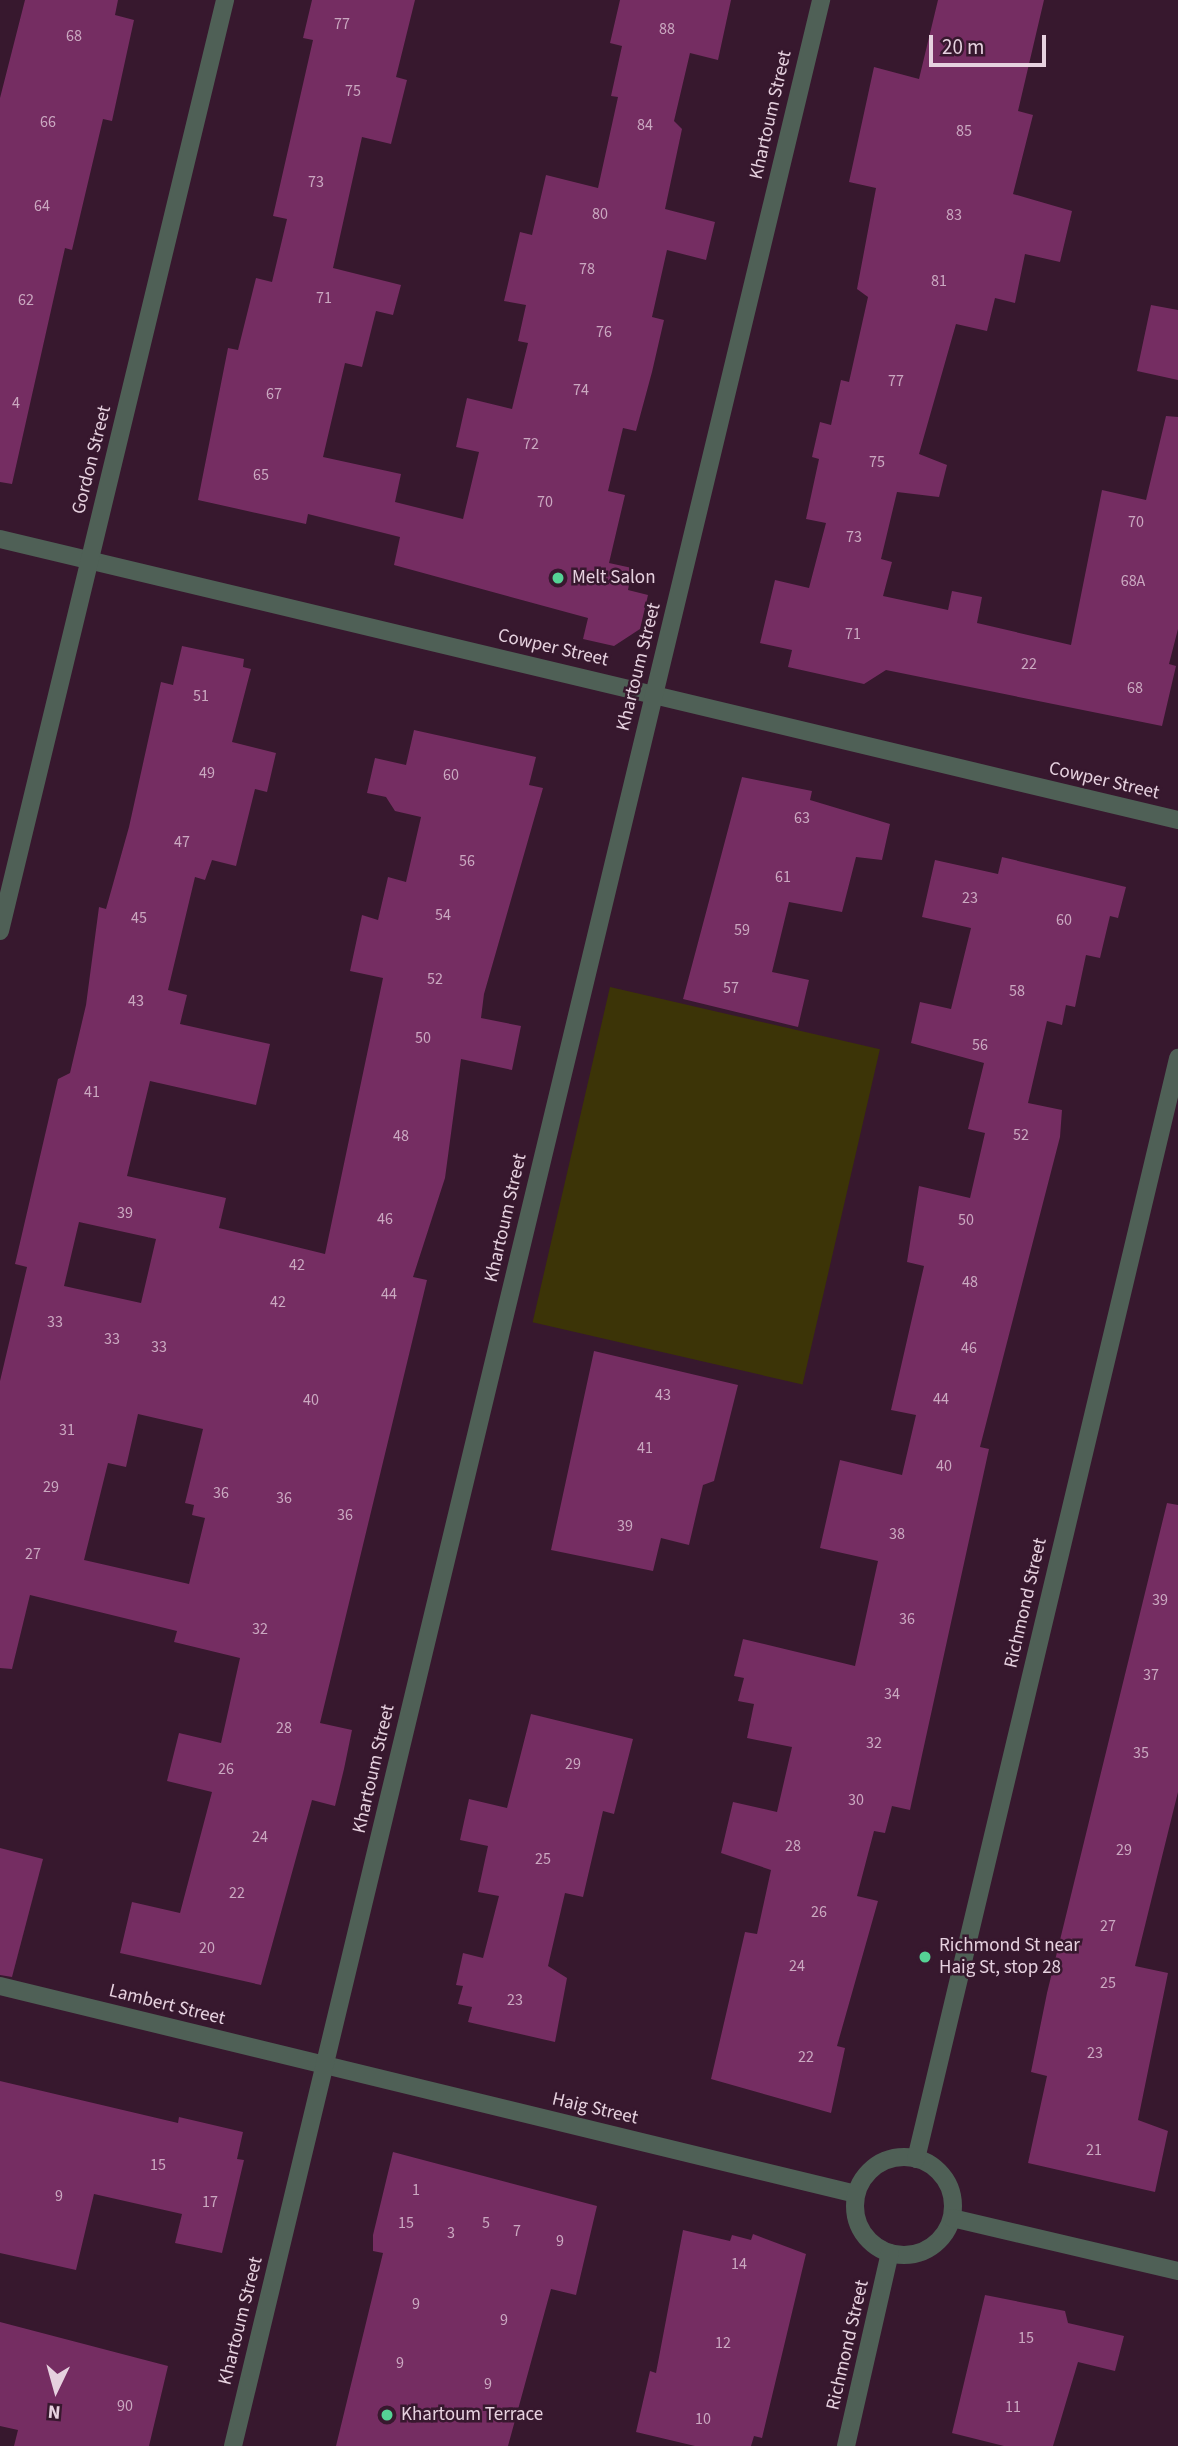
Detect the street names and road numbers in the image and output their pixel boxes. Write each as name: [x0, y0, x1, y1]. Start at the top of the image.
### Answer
street label: Khartoum Street: [745, 48, 797, 182]
street label: Gordon Street: [68, 403, 116, 517]
street label: Khartoum Street: [612, 600, 666, 734]
street label: Cowper Street: [496, 624, 610, 672]
street label: Cowper Street: [1047, 757, 1161, 805]
street label: Khartoum Street: [480, 1151, 532, 1285]
street label: Richmond Street: [1000, 1536, 1052, 1670]
street label: Khartoum Street: [348, 1702, 400, 1836]
street label: Lambert Street: [107, 1980, 227, 2030]
street label: Haig Street: [550, 2088, 640, 2130]
street label: Khartoum Street: [214, 2254, 268, 2388]
street label: Richmond Street: [822, 2278, 874, 2412]

